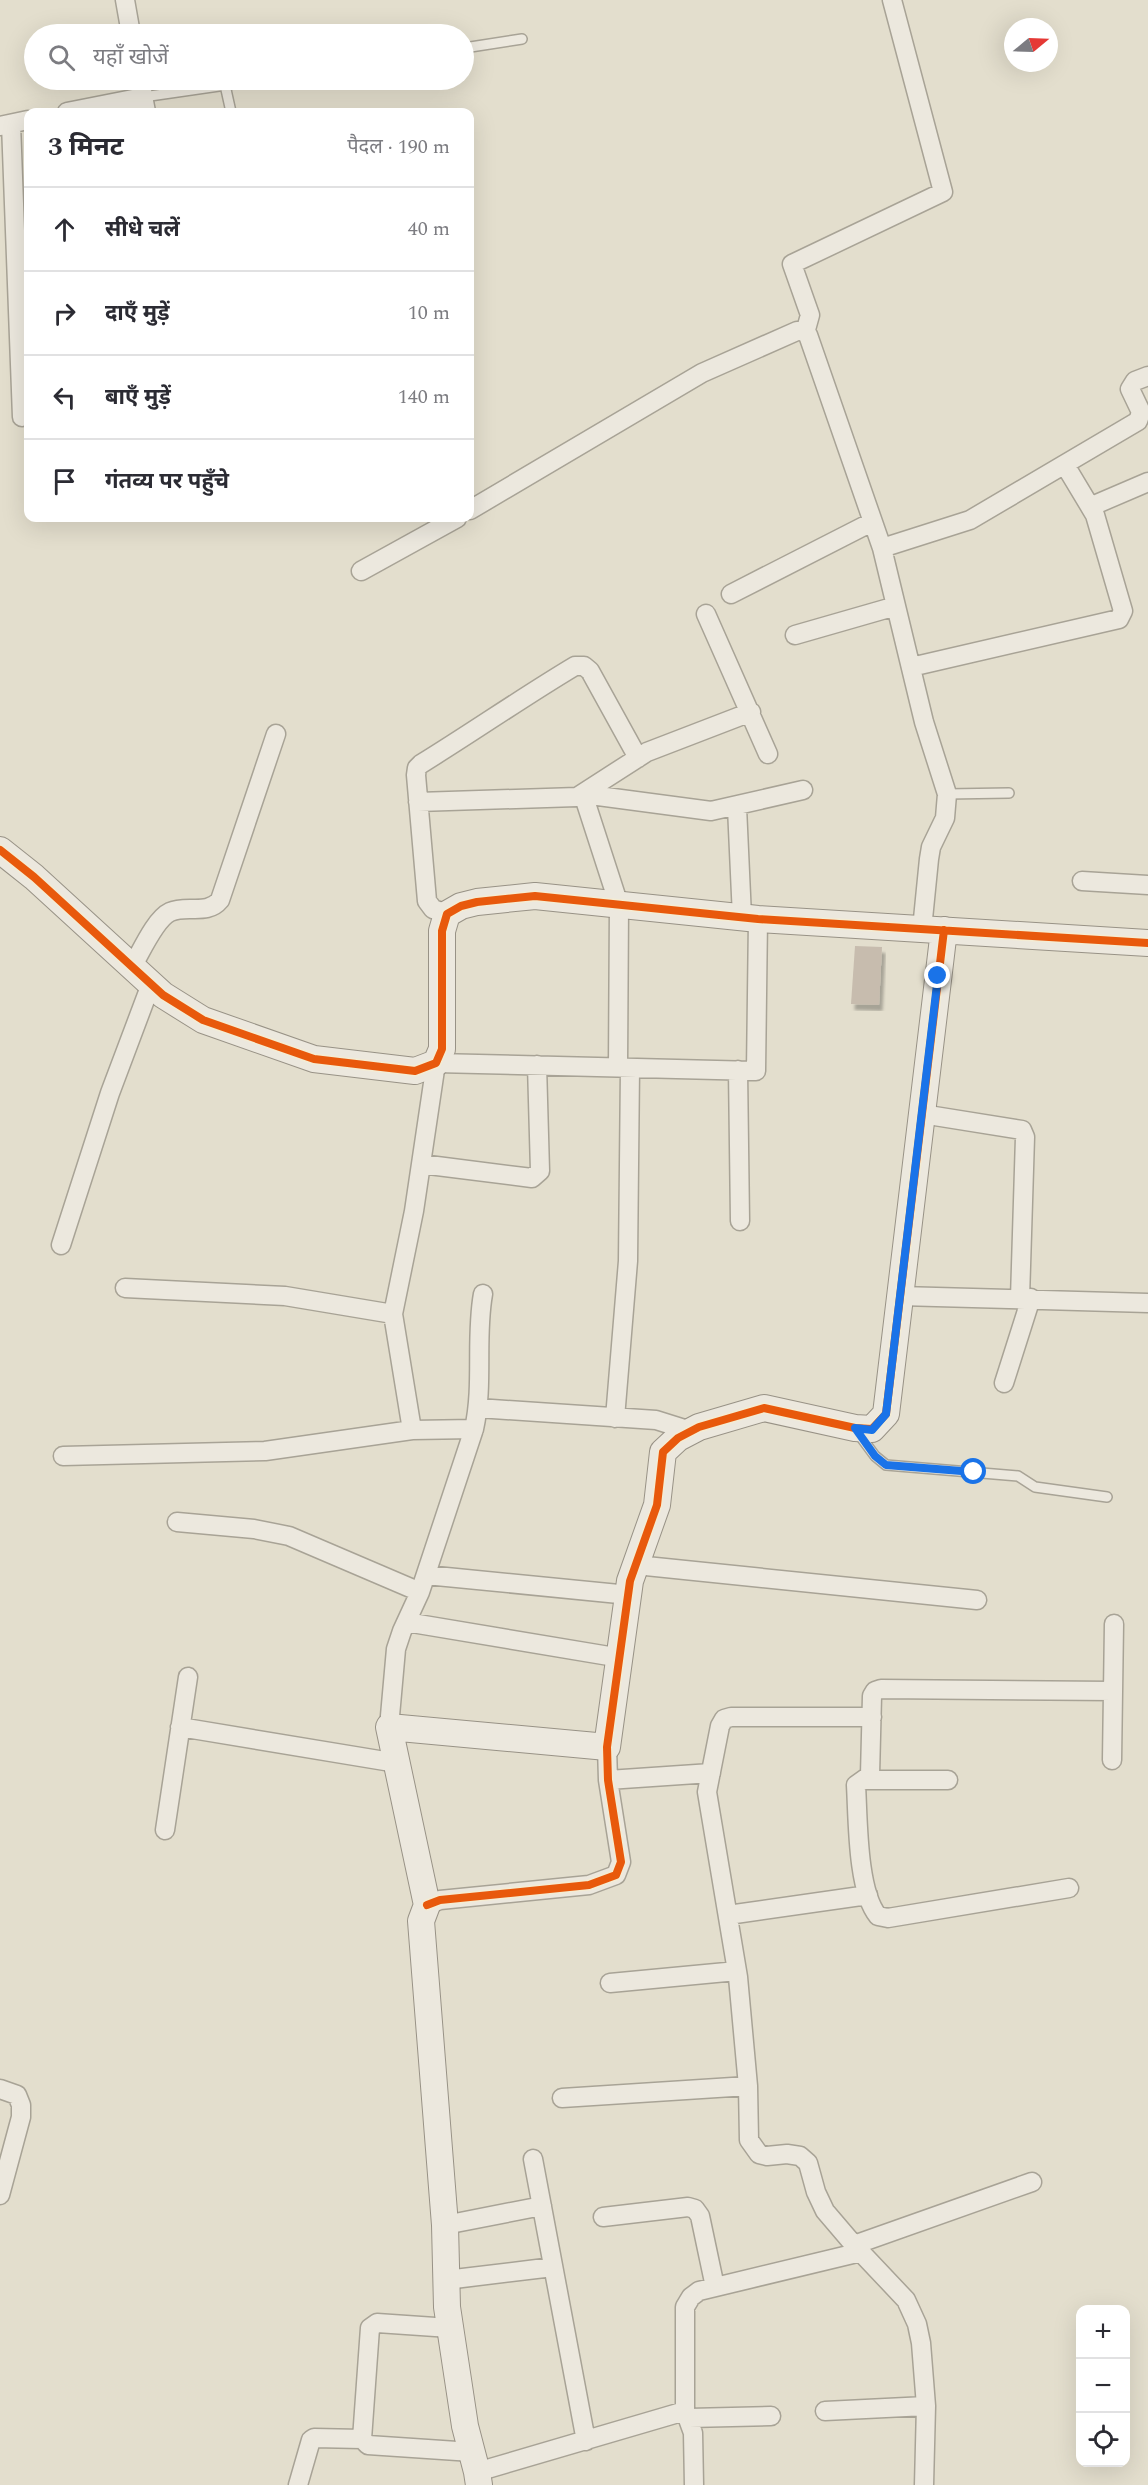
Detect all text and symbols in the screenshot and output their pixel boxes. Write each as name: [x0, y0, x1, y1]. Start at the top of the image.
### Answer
north arrow: [1004, 18, 1058, 72]
search box: [24, 24, 474, 90]
icon: search: [45, 41, 78, 74]
text: यहाँ खोजें: [93, 41, 169, 74]
text: 3 मिनट: [48, 127, 124, 167]
text: पैदल · 190 m: [347, 132, 450, 162]
icon: ahead: [48, 213, 81, 246]
text: सीधे चलें: [105, 213, 180, 246]
text: 40 m: [408, 214, 450, 244]
icon: right: [48, 297, 81, 330]
text: दाएँ मुड़ें: [105, 297, 170, 330]
text: 10 m: [408, 298, 450, 328]
icon: left: [48, 381, 81, 414]
text: बाएँ मुड़ें: [105, 381, 171, 414]
text: 140 m: [398, 382, 450, 412]
icon: arrive: [48, 465, 81, 498]
text: गंतव्य पर पहुँचे: [105, 465, 229, 498]
route end: [924, 962, 950, 988]
route start: [960, 1458, 986, 1484]
map controls: [1076, 2305, 1130, 2467]
button: +: [1076, 2305, 1130, 2359]
button: −: [1076, 2359, 1130, 2413]
button: locate: [1076, 2413, 1130, 2467]

